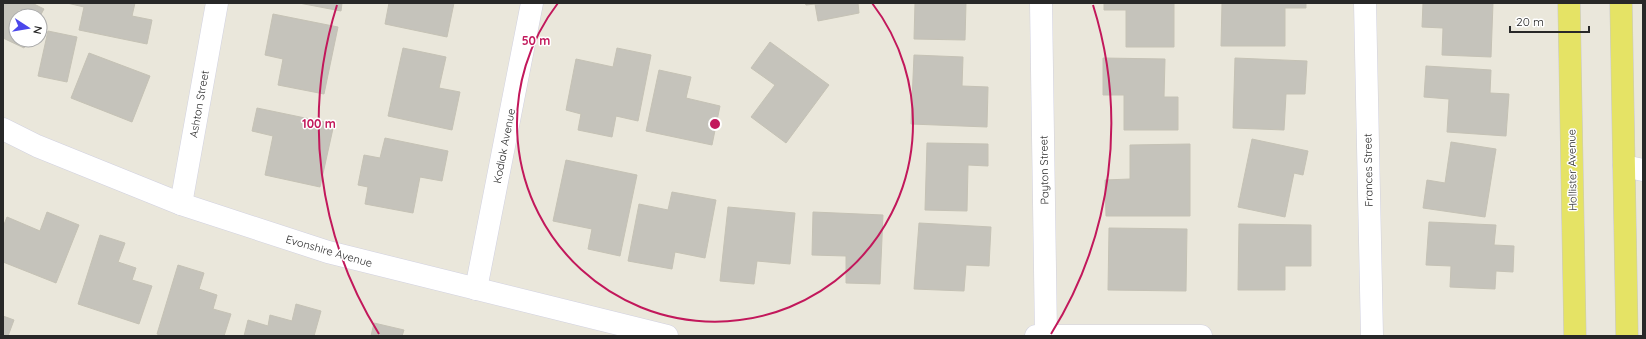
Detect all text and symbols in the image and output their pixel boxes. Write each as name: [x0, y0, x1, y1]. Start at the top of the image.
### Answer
north arrow: [8, 8, 48, 48]
scale bar: [1510, 8, 1589, 34]
text: 20 m: [1516, 14, 1544, 29]
text: N: [30, 25, 45, 35]
text: 50 m: [522, 33, 550, 48]
street label: Ashton Street: [186, 69, 212, 139]
street label: Kodiak Avenue: [490, 107, 518, 185]
text: 100 m: [302, 116, 336, 131]
centre of rings: [708, 117, 722, 131]
street label: Hollister Avenue: [1564, 129, 1580, 211]
street label: Frances Street: [1360, 133, 1376, 207]
street label: Payton Street: [1036, 135, 1052, 205]
street label: Evonshire Avenue: [284, 232, 374, 270]

